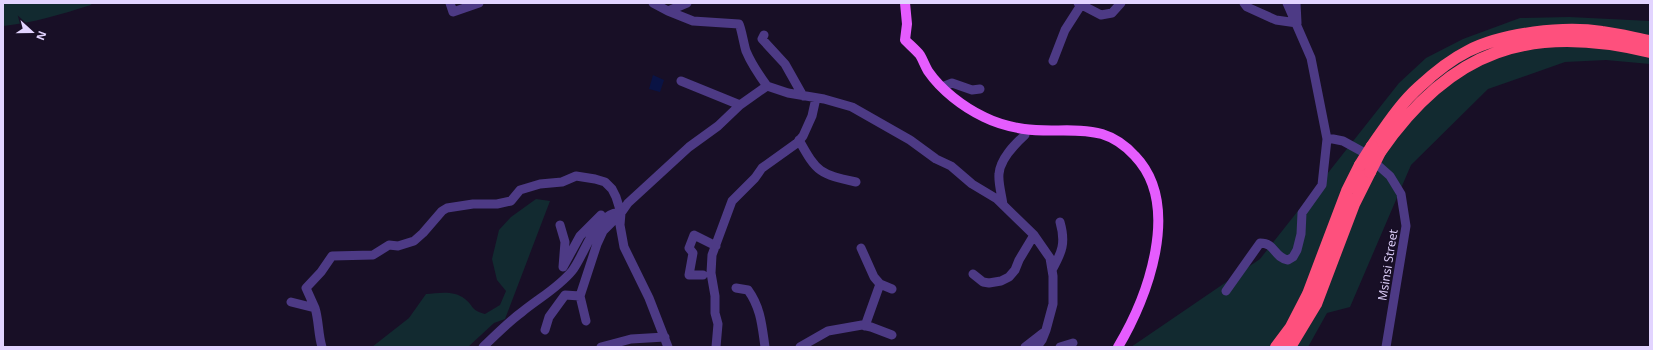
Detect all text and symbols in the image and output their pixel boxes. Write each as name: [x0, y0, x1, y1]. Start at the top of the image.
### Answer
north arrow: [12, 12, 52, 52]
text: N: [33, 29, 50, 43]
street label: Msinsi Street: [1373, 228, 1402, 302]

